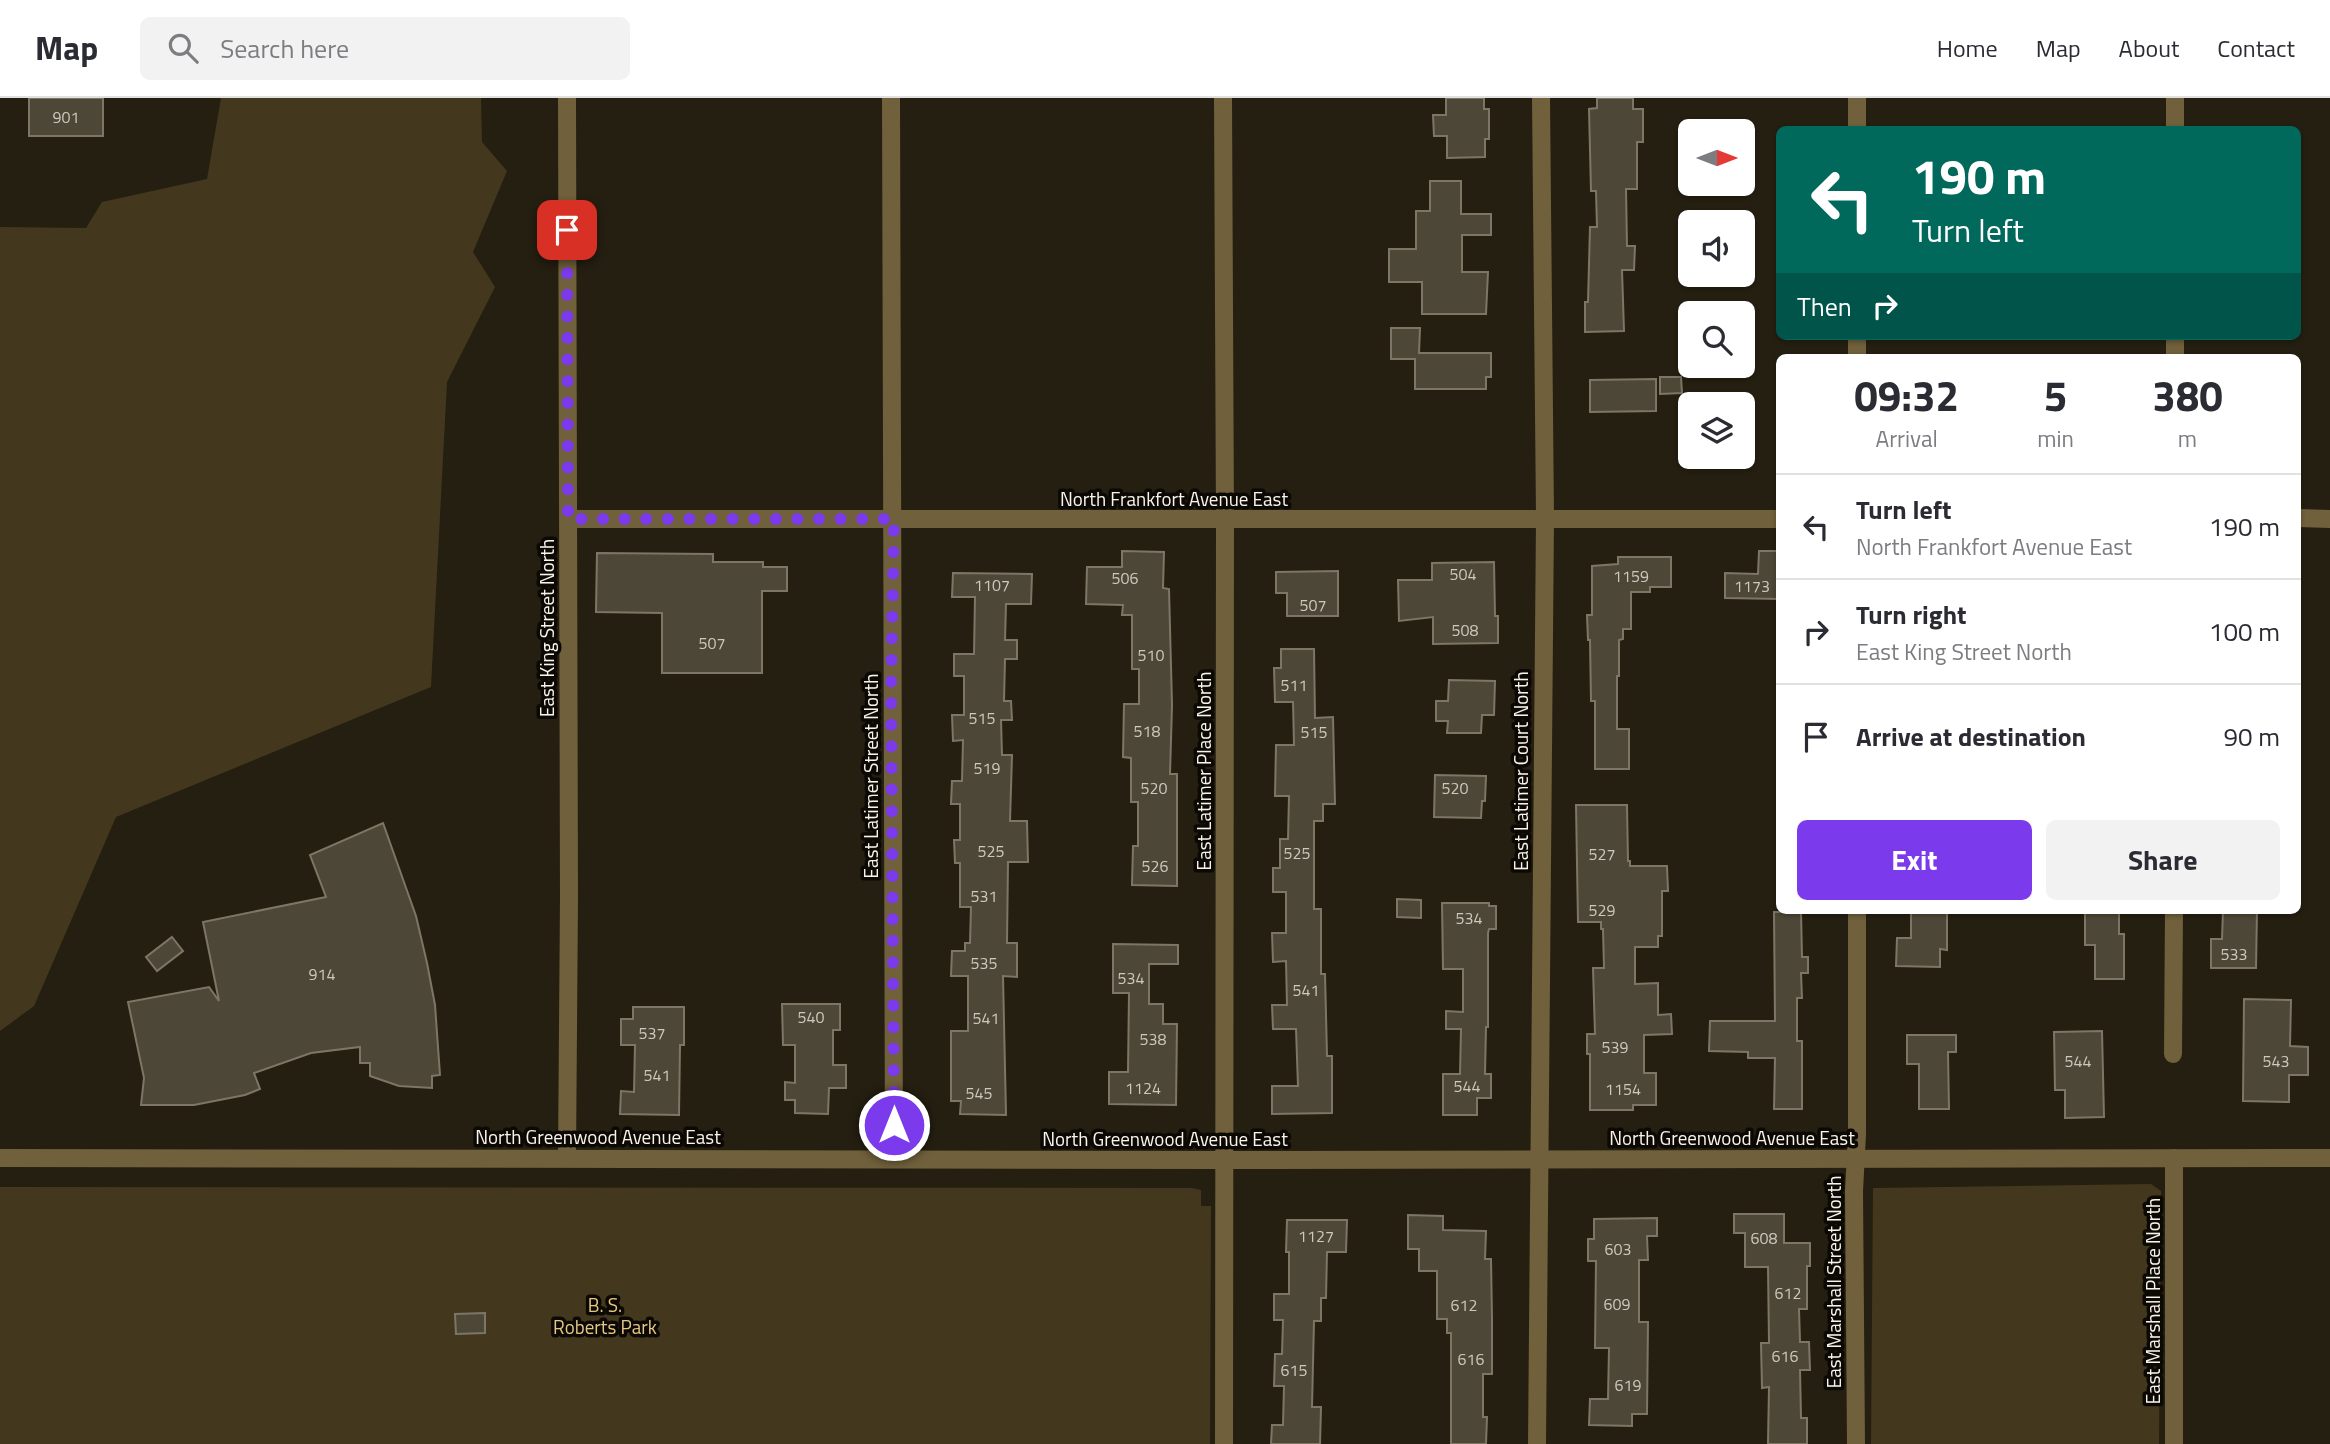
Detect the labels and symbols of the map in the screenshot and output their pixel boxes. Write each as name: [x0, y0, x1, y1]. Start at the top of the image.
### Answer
house number: 901: [53, 105, 79, 129]
north arrow: [1678, 119, 1755, 196]
pin: [537, 200, 597, 260]
street label: North Frankfort Avenue East: [1060, 484, 1288, 513]
street label: East King Street North: [532, 539, 561, 717]
house number: 504: [1450, 562, 1476, 586]
house number: 1159: [1613, 564, 1649, 588]
house number: 506: [1112, 566, 1138, 590]
house number: 1107: [974, 573, 1010, 597]
house number: 1173: [1734, 574, 1770, 598]
house number: 507: [1300, 593, 1326, 617]
house number: 508: [1452, 618, 1478, 642]
house number: 507: [699, 631, 725, 655]
house number: 510: [1138, 643, 1164, 667]
street label: East Latimer Court North: [1506, 671, 1535, 871]
street label: East Latimer Place North: [1189, 672, 1218, 870]
house number: 511: [1281, 673, 1307, 697]
street label: East Latimer Street North: [856, 674, 885, 878]
house number: 515: [969, 706, 995, 730]
house number: 518: [1134, 719, 1160, 743]
house number: 515: [1301, 720, 1327, 744]
house number: 519: [974, 756, 1000, 780]
house number: 520: [1141, 776, 1167, 800]
house number: 520: [1442, 776, 1468, 800]
house number: 525: [978, 839, 1004, 863]
house number: 525: [1284, 841, 1310, 865]
house number: 527: [1589, 842, 1615, 866]
house number: 526: [1142, 854, 1168, 878]
house number: 531: [971, 884, 997, 908]
house number: 529: [1589, 898, 1615, 922]
house number: 534: [1456, 906, 1482, 930]
house number: 533: [2221, 942, 2247, 966]
house number: 535: [971, 951, 997, 975]
house number: 914: [309, 962, 335, 986]
house number: 534: [1118, 966, 1144, 990]
house number: 541: [1293, 978, 1319, 1002]
house number: 540: [798, 1005, 824, 1029]
house number: 541: [973, 1006, 999, 1030]
house number: 537: [639, 1021, 665, 1045]
house number: 538: [1140, 1027, 1166, 1051]
house number: 539: [1602, 1035, 1628, 1059]
house number: 544: [2065, 1049, 2091, 1073]
house number: 543: [2263, 1049, 2289, 1073]
house number: 541: [644, 1063, 670, 1087]
house number: 544: [1454, 1074, 1480, 1098]
house number: 1124: [1125, 1076, 1161, 1100]
house number: 1154: [1605, 1077, 1641, 1101]
house number: 545: [966, 1081, 992, 1105]
position arrow: [857, 1088, 931, 1162]
street label: North Greenwood Avenue East: [475, 1122, 721, 1151]
street label: North Greenwood Avenue East: [1609, 1123, 1855, 1152]
street label: North Greenwood Avenue East: [1042, 1124, 1288, 1153]
street label: East Marshall Street North: [1819, 1176, 1848, 1388]
street label: East Marshall Place North: [2138, 1198, 2167, 1404]
house number: 1127: [1298, 1224, 1334, 1248]
house number: 608: [1751, 1226, 1777, 1250]
house number: 603: [1605, 1237, 1631, 1261]
house number: 612: [1775, 1281, 1801, 1305]
park label: B. S. Roberts Park: [553, 1290, 657, 1341]
house number: 609: [1604, 1292, 1630, 1316]
house number: 612: [1451, 1293, 1477, 1317]
house number: 616: [1772, 1344, 1798, 1368]
house number: 616: [1458, 1347, 1484, 1371]
house number: 615: [1281, 1358, 1307, 1382]
house number: 619: [1615, 1373, 1641, 1397]

